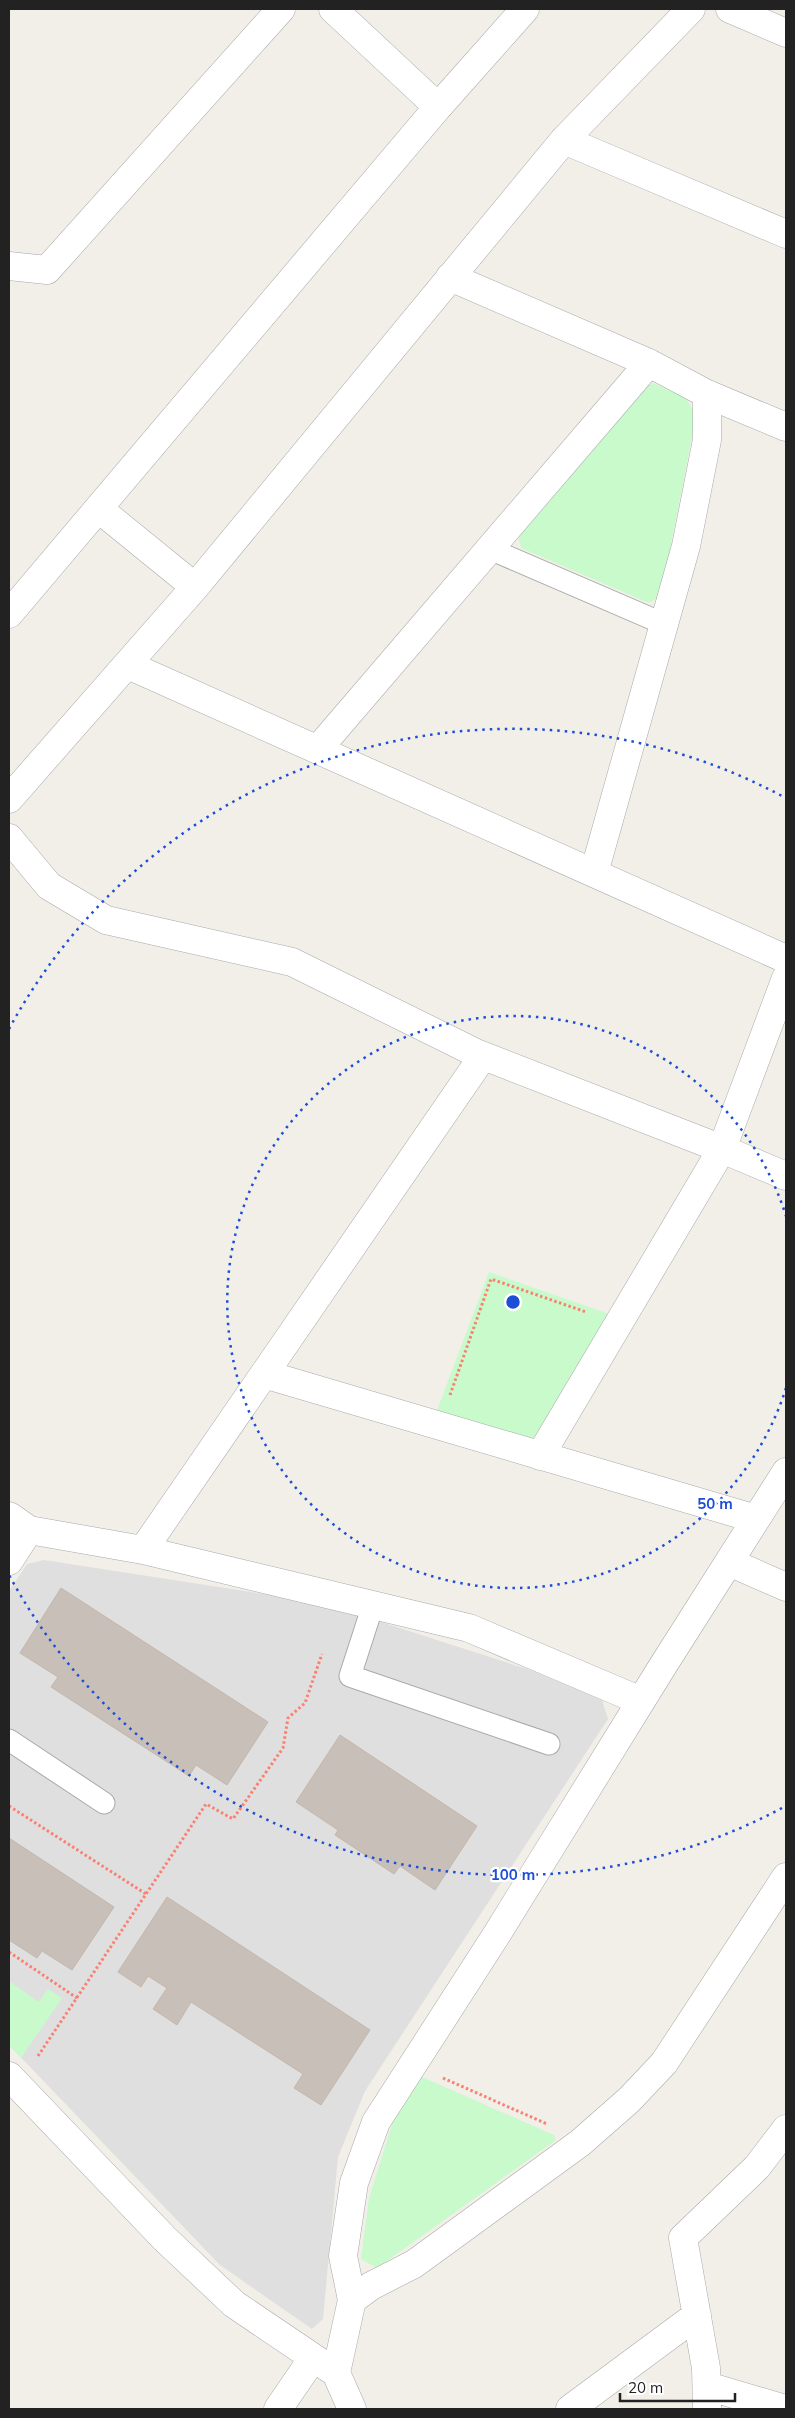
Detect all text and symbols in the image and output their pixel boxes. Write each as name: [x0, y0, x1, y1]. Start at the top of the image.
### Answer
centre of rings: [504, 1293, 522, 1311]
text: 50 m: [697, 1494, 733, 1513]
text: 100 m: [491, 1865, 535, 1884]
scale bar: [620, 2370, 735, 2402]
text: 20 m: [628, 2378, 663, 2397]

